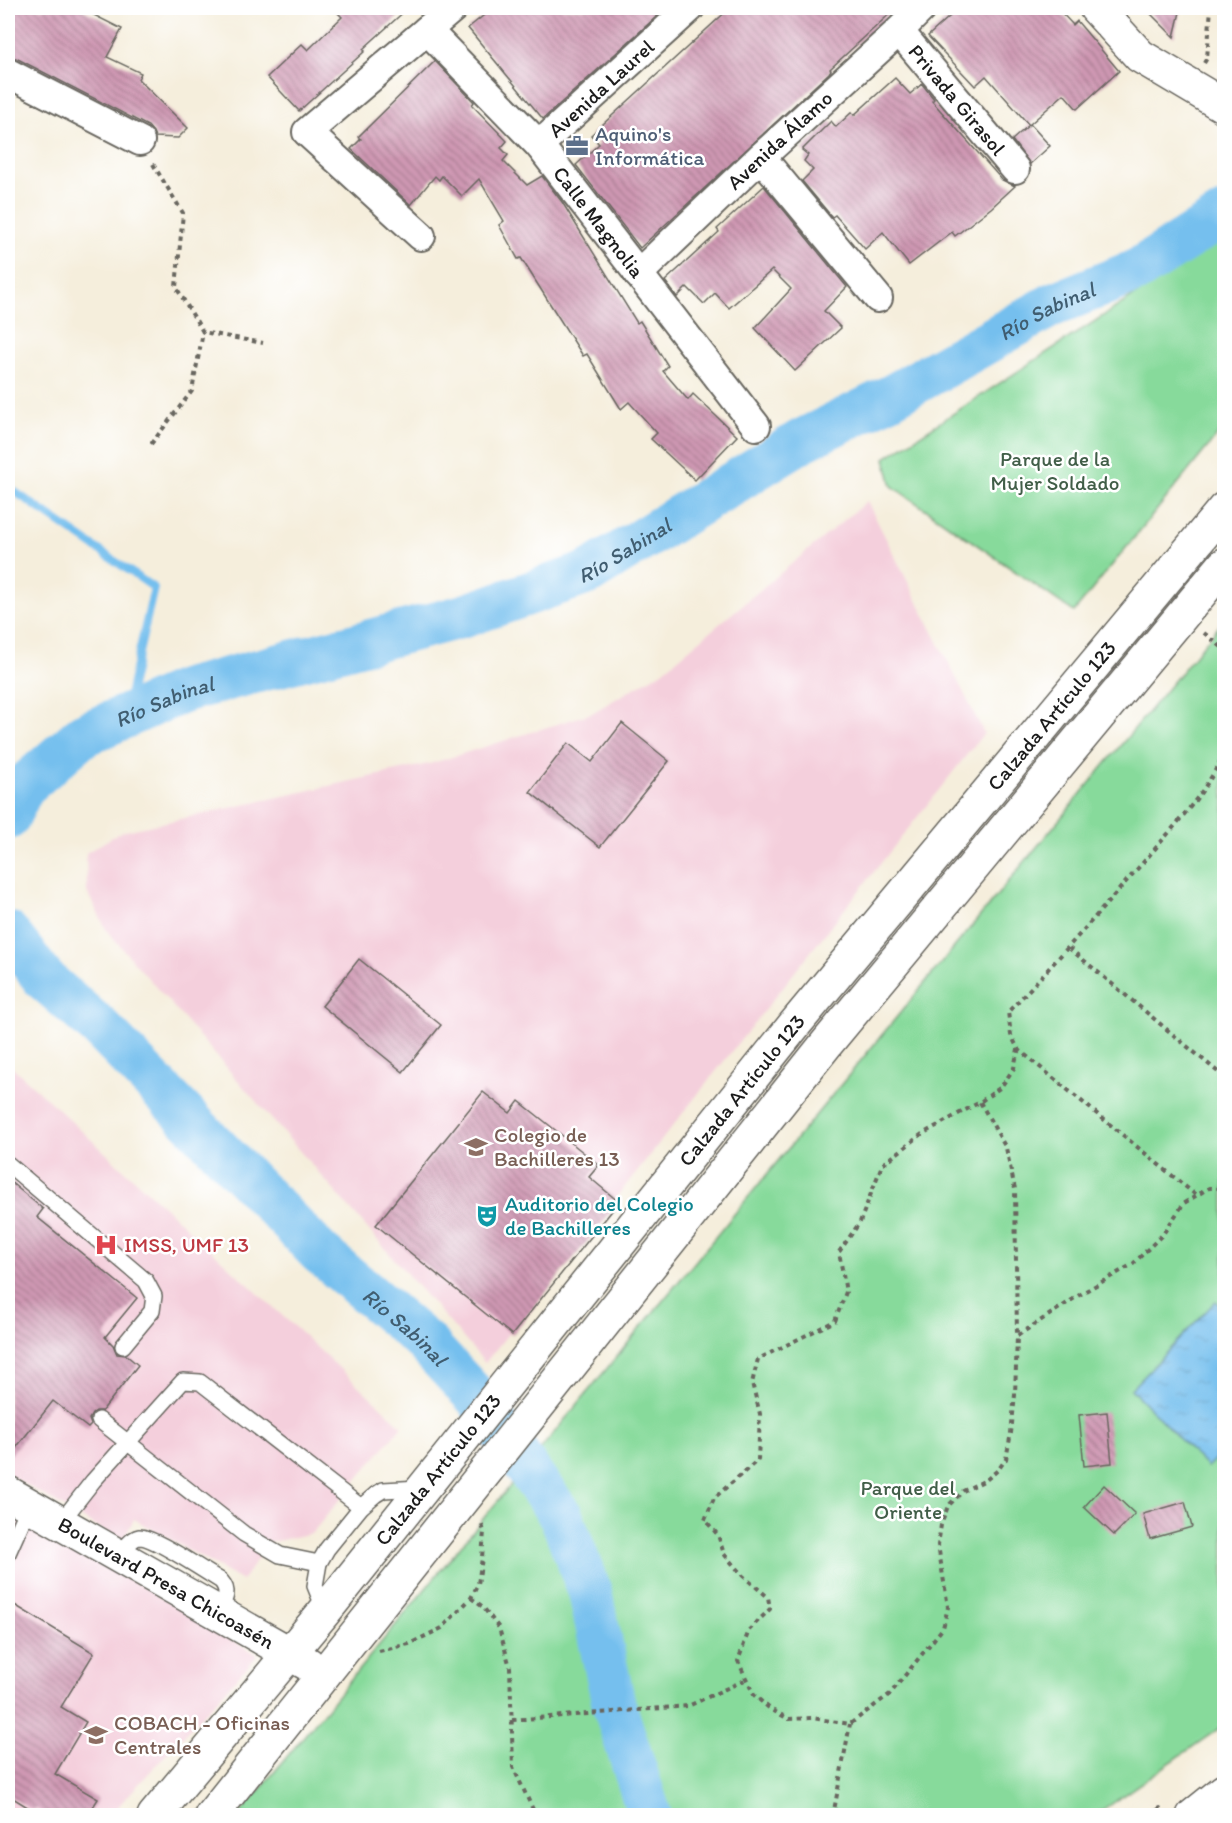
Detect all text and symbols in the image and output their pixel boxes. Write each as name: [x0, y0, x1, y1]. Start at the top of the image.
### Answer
street label: Avenida Laurel: [543, 34, 659, 142]
street label: Privada Girasol: [904, 39, 1011, 160]
street label: Avenida Álamo: [722, 85, 837, 195]
place label: Aquino's Informática: [595, 121, 704, 170]
office icon: Aquino's Informática: [564, 133, 590, 159]
street label: Calle Magnolia: [548, 161, 650, 283]
water label: Río Sabinal: [994, 275, 1101, 347]
park label: Parque de la Mujer Soldado: [991, 446, 1119, 495]
water label: Río Sabinal: [575, 511, 678, 589]
street label: Calzada Artículo 123: [982, 635, 1121, 796]
water label: Río Sabinal: [111, 670, 219, 734]
street label: Calzada Artículo 123: [673, 1009, 810, 1171]
place label: Colegio de Bachilleres 13: [494, 1122, 620, 1171]
school or university icon: Colegio de Bachilleres 13: [463, 1134, 489, 1160]
place label: Auditorio del Colegio de Bachilleres: [505, 1191, 694, 1240]
theatre icon: Auditorio del Colegio de Bachilleres: [474, 1203, 500, 1229]
hospital icon: IMSS, UMF 13: [93, 1232, 119, 1258]
place label: IMSS, UMF 13: [124, 1232, 249, 1257]
water label: Río Sabinal: [357, 1282, 454, 1373]
street label: Calzada Artículo 123: [369, 1388, 506, 1550]
park label: Parque del Oriente: [860, 1475, 956, 1524]
street label: Boulevard Presa Chicoasén: [54, 1511, 279, 1654]
place label: COBACH - Oficinas Centrales: [114, 1710, 290, 1759]
school or university icon: COBACH - Oficinas Centrales: [83, 1722, 109, 1748]

